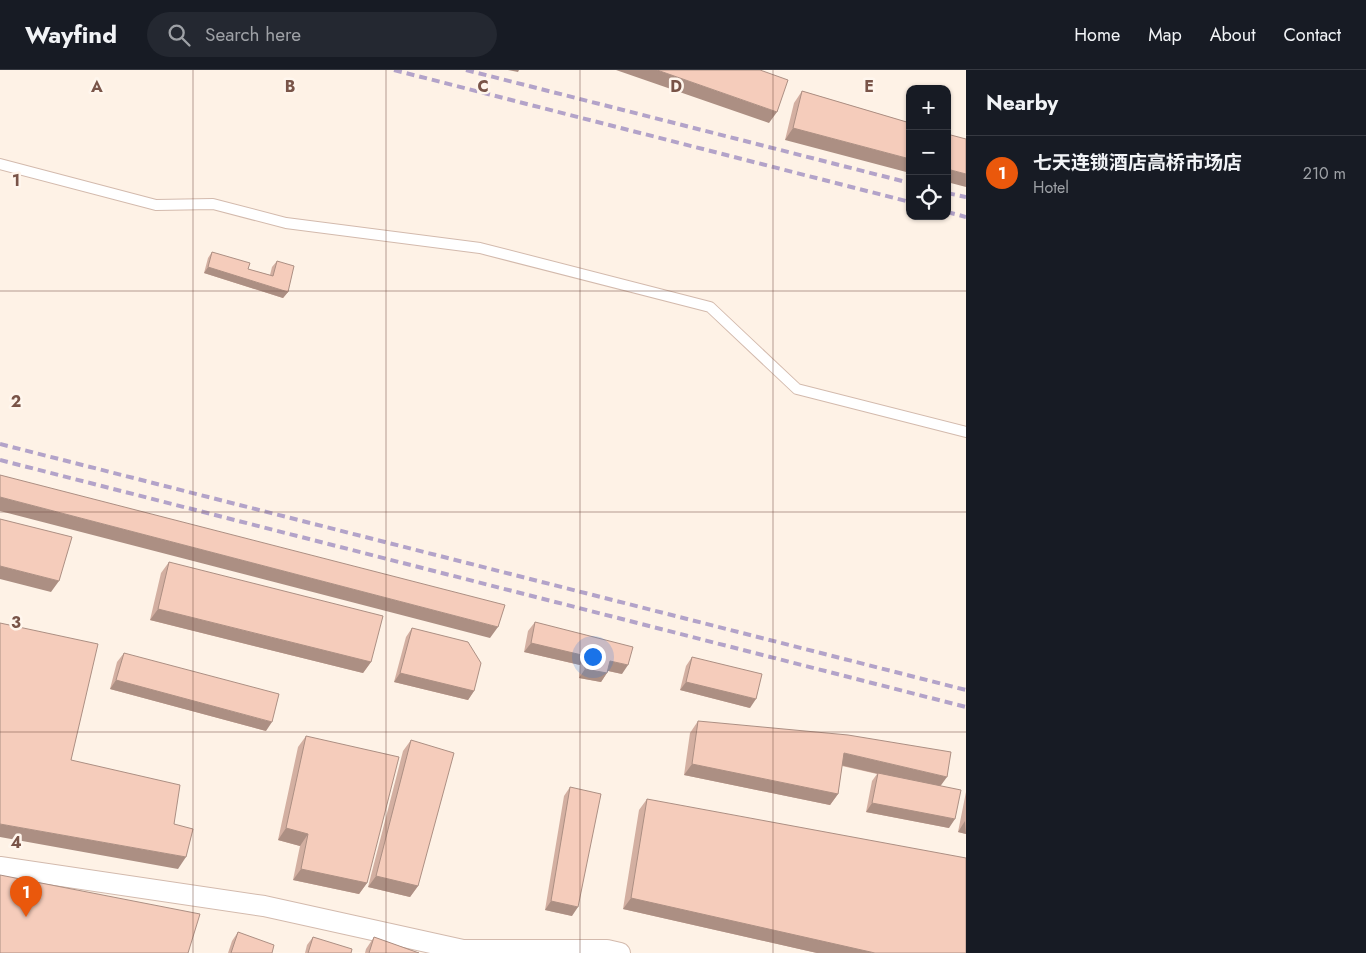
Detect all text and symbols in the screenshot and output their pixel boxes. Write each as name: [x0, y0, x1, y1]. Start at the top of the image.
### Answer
search box: [147, 12, 497, 57]
text: Wayfind: [25, 17, 117, 52]
icon: search: [165, 21, 193, 49]
text: Search here: [205, 21, 301, 48]
text: Home: [1074, 22, 1120, 48]
text: Map: [1148, 22, 1182, 48]
text: About: [1210, 22, 1255, 48]
text: Contact: [1283, 22, 1341, 48]
text: A: [90, 75, 103, 98]
text: B: [285, 75, 295, 98]
text: C: [477, 75, 489, 98]
text: D: [670, 75, 682, 98]
text: E: [864, 75, 874, 98]
map controls: [906, 85, 951, 220]
button: +: [906, 85, 951, 130]
text: Nearby: [986, 88, 1058, 118]
button: −: [906, 130, 951, 175]
text: 七天连锁酒店高桥市场店: [1033, 149, 1242, 176]
text: 1: [998, 162, 1006, 185]
text: 210 m: [1303, 162, 1346, 185]
text: 1: [12, 169, 20, 192]
button: locate: [906, 175, 951, 220]
text: Hotel: [1033, 176, 1069, 199]
text: 2: [11, 390, 21, 413]
text: 3: [11, 611, 21, 634]
your location: [580, 644, 606, 670]
text: 4: [10, 831, 22, 854]
pin: 1: [10, 876, 42, 917]

